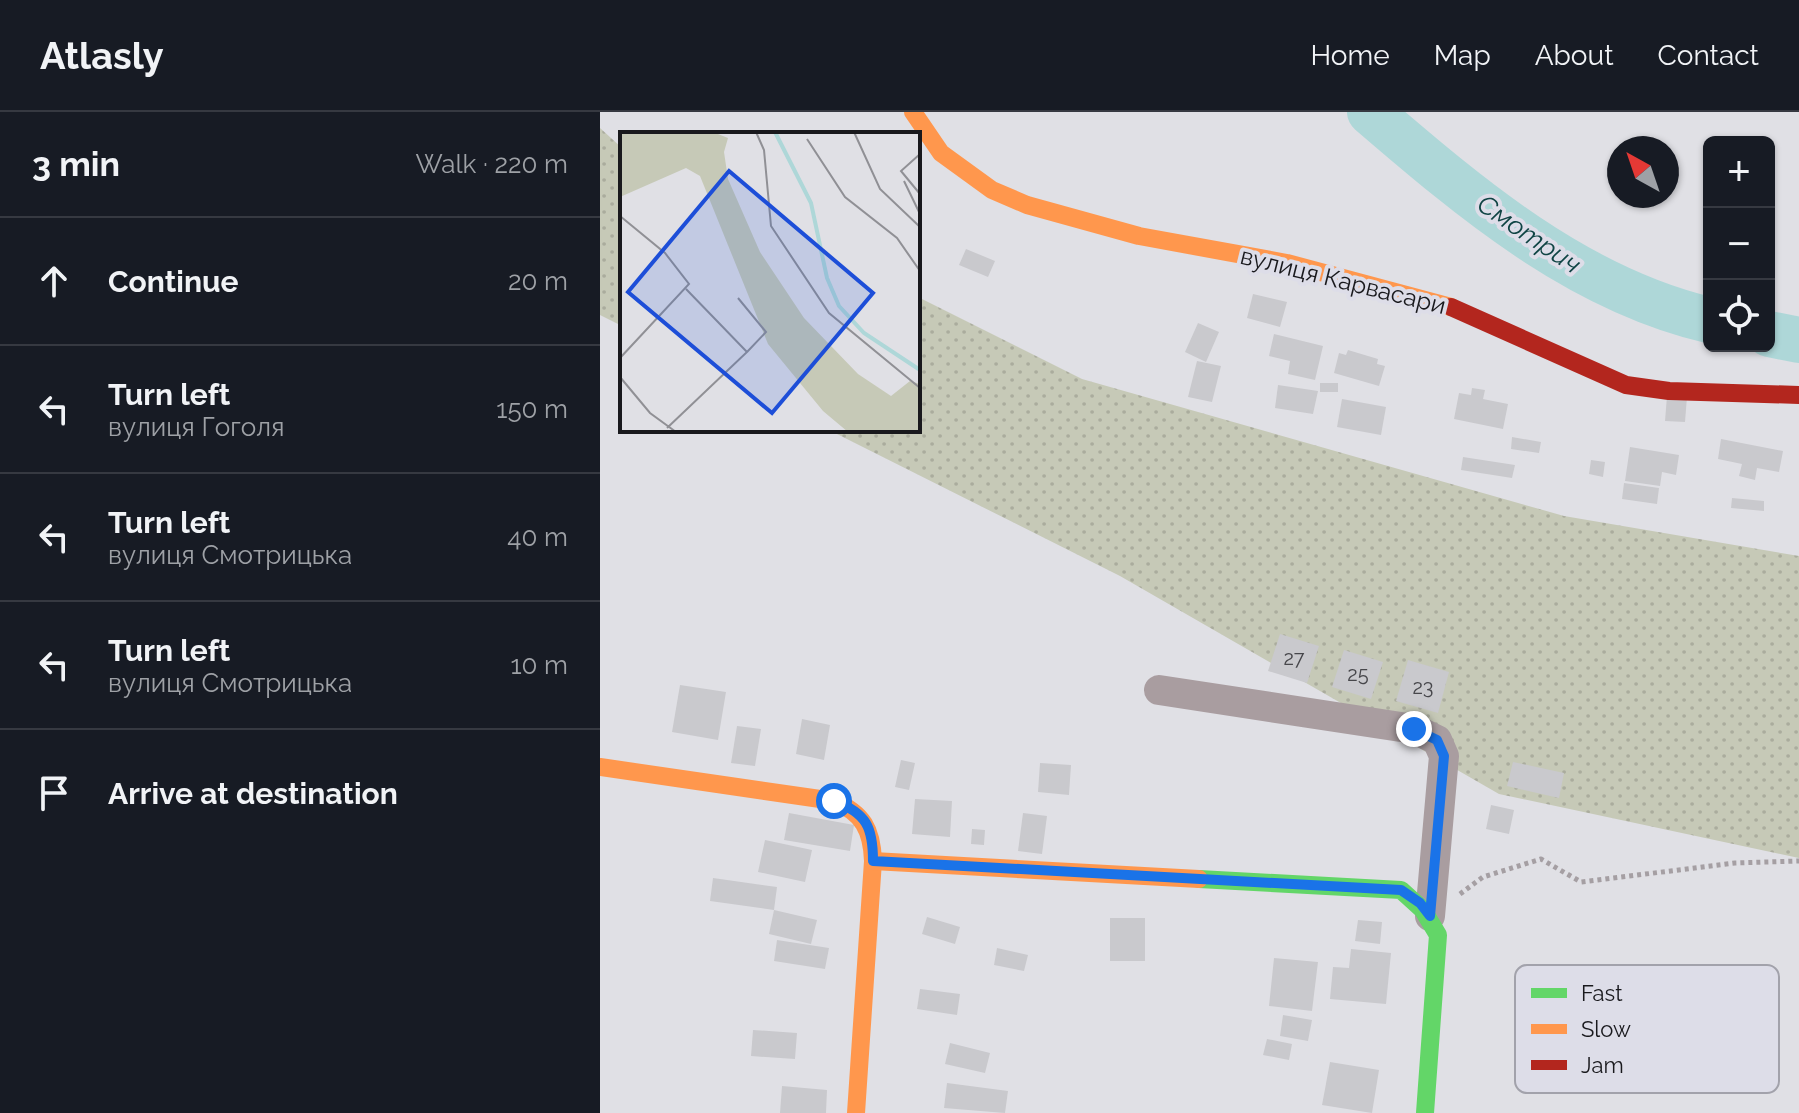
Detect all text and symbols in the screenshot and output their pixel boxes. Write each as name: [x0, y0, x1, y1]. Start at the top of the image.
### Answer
text: Atlasly: [40, 33, 164, 78]
text: Home: [1310, 39, 1390, 72]
text: Map: [1434, 39, 1491, 72]
text: About: [1535, 39, 1614, 72]
text: Contact: [1658, 39, 1759, 72]
inset map: [620, 132, 920, 432]
north arrow: [1607, 136, 1679, 208]
map controls: [1703, 136, 1775, 352]
button: +: [1703, 136, 1775, 208]
text: 3 min: [32, 144, 120, 184]
text: Walk · 220 m: [415, 149, 568, 179]
water label: Смотрич: [1472, 188, 1586, 280]
button: −: [1703, 208, 1775, 280]
street label: вулиця Карвасари: [1237, 241, 1449, 320]
icon: ahead: [32, 259, 76, 303]
text: Continue: [108, 264, 239, 299]
text: 20 m: [508, 266, 568, 296]
button: locate: [1703, 280, 1775, 352]
text: Turn left: [108, 377, 230, 412]
icon: left: [32, 387, 76, 431]
text: 150 m: [496, 394, 568, 424]
text: вулиця Гоголя: [108, 412, 285, 442]
text: Turn left: [108, 505, 230, 540]
icon: left: [32, 515, 76, 559]
text: 40 m: [507, 522, 568, 552]
text: вулиця Смотрицька: [108, 540, 352, 570]
text: Turn left: [108, 633, 230, 668]
icon: left: [32, 643, 76, 687]
house number: 27: [1283, 646, 1305, 670]
text: 10 m: [510, 650, 568, 680]
house number: 25: [1347, 662, 1369, 686]
text: вулиця Смотрицька: [108, 668, 352, 698]
house number: 23: [1412, 675, 1434, 699]
route end: [1396, 711, 1432, 747]
icon: arrive: [32, 771, 76, 815]
text: Arrive at destination: [108, 776, 398, 811]
route start: [816, 783, 852, 819]
legend: [1515, 965, 1779, 1093]
text: Fast: [1581, 980, 1623, 1006]
text: Slow: [1581, 1016, 1631, 1042]
text: Jam: [1581, 1052, 1624, 1078]

